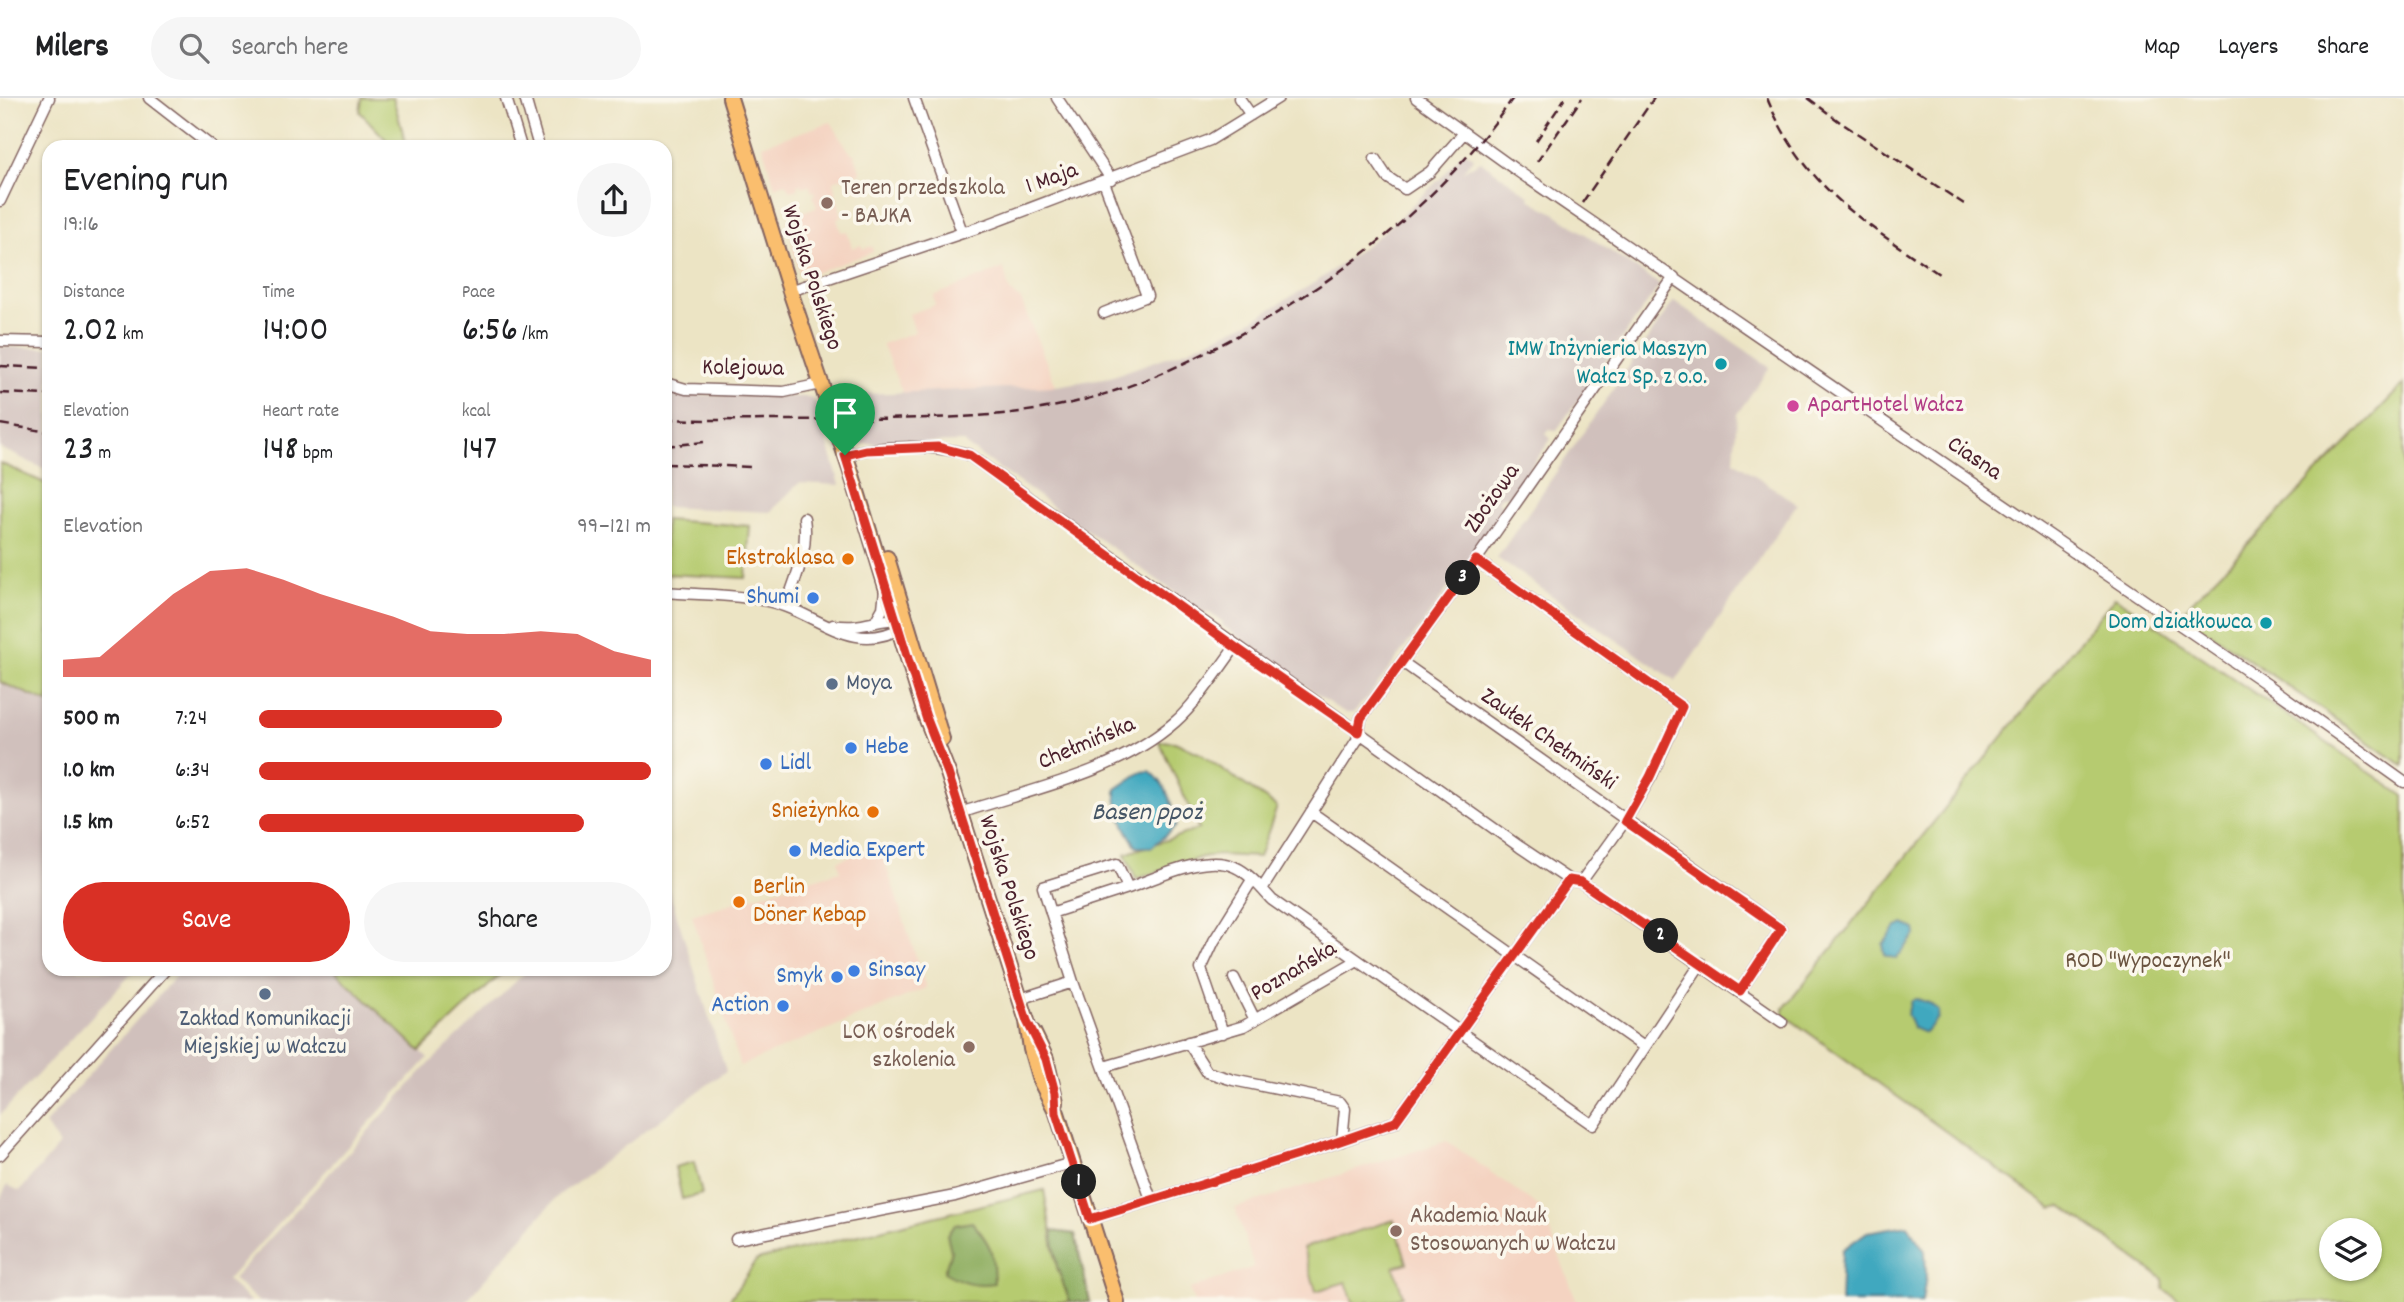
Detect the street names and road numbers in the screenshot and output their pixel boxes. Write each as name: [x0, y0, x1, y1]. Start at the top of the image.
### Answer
street label: 1 Maja: [1021, 154, 1084, 204]
street label: Wojska Polskiego: [772, 201, 850, 355]
street label: Kolejowa: [702, 351, 785, 387]
street label: Ciasna: [1940, 428, 2009, 490]
street label: Zbożowa: [1457, 457, 1530, 541]
street label: Zaułek Chełmiński: [1473, 680, 1623, 800]
street label: Chełmińska: [1033, 708, 1142, 780]
street label: Wojska Polskiego: [969, 811, 1047, 965]
street label: Poznańska: [1244, 932, 1344, 1011]

